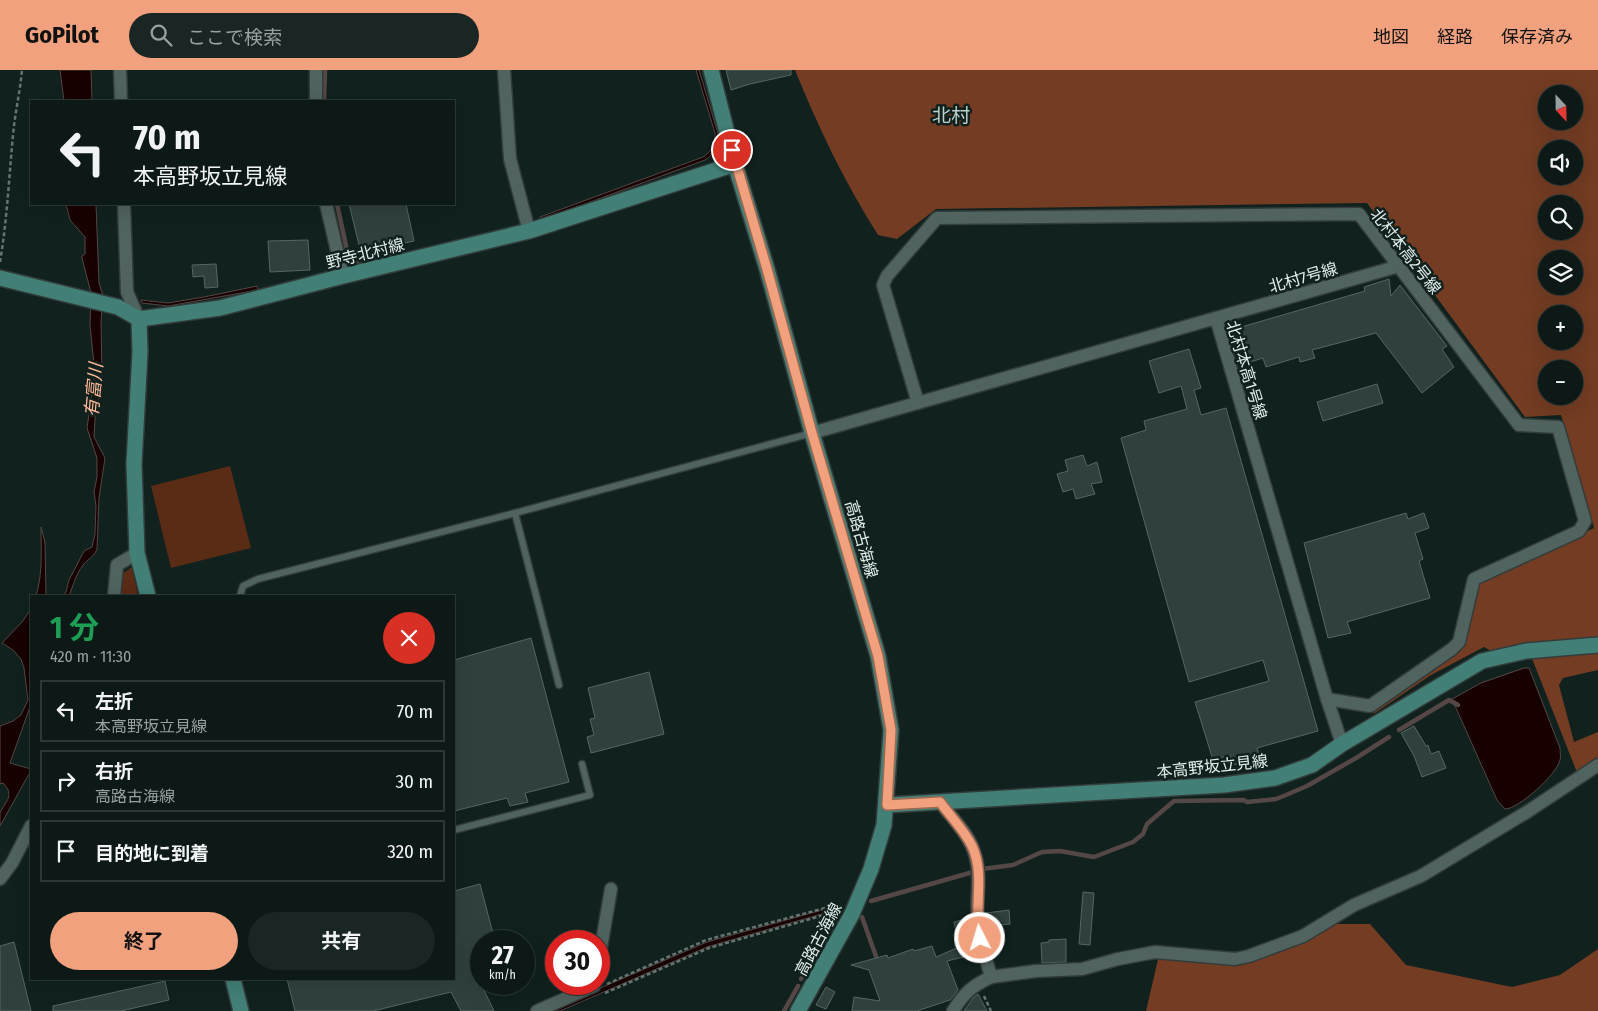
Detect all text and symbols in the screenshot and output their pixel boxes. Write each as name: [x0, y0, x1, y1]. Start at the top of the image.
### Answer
search box: [129, 13, 479, 58]
text: GoPilot: [25, 21, 99, 49]
icon: search: [147, 21, 175, 49]
text: ここで検索: [187, 26, 282, 49]
text: 地図: [1373, 26, 1409, 48]
text: 経路: [1437, 26, 1473, 48]
text: 保存済み: [1501, 26, 1573, 48]
north arrow: [1538, 85, 1582, 130]
map controls: [1538, 85, 1583, 405]
district label: 北村: [932, 104, 970, 127]
text: 70 m: [133, 116, 201, 158]
icon: left: [50, 120, 115, 185]
pin: [711, 129, 753, 171]
icon: arrive: [718, 136, 746, 164]
button: sound: [1538, 140, 1583, 185]
text: 本高野坂立見線: [133, 163, 287, 190]
button: search: [1538, 195, 1583, 240]
street label: 北村本高2号線: [1366, 205, 1445, 298]
street label: 野寺北村線: [324, 235, 406, 272]
button: layers: [1538, 250, 1583, 295]
street label: 北村7号線: [1267, 259, 1340, 296]
button: +: [1538, 305, 1583, 350]
street label: 北村本高1号線: [1222, 318, 1271, 422]
water label: 有富川: [81, 360, 107, 418]
button: −: [1538, 360, 1583, 405]
street label: 高路古海線: [841, 498, 882, 580]
text: 1 分: [50, 610, 99, 646]
button: close: [383, 612, 435, 664]
text: 420 m · 11:30: [50, 647, 131, 666]
text: 左折: [95, 690, 133, 713]
icon: left: [52, 697, 80, 725]
text: 70 m: [397, 700, 433, 723]
text: 本高野坂立見線: [95, 717, 207, 736]
street label: 本高野坂立見線: [1155, 751, 1269, 782]
text: 右折: [95, 760, 133, 783]
icon: right: [52, 767, 80, 795]
text: 30 m: [395, 770, 433, 793]
text: 高路古海線: [95, 787, 175, 806]
icon: arrive: [52, 837, 80, 865]
text: 320 m: [387, 840, 433, 863]
text: 目的地に到着: [95, 842, 209, 865]
street label: 高路古海線: [791, 899, 846, 979]
position arrow: [953, 911, 1005, 963]
button: 終了: [50, 912, 238, 970]
button: 共有: [248, 912, 435, 970]
speed limit sign: 30: [545, 930, 610, 995]
text: 27: [491, 941, 514, 971]
text: km/h: [489, 968, 516, 982]

